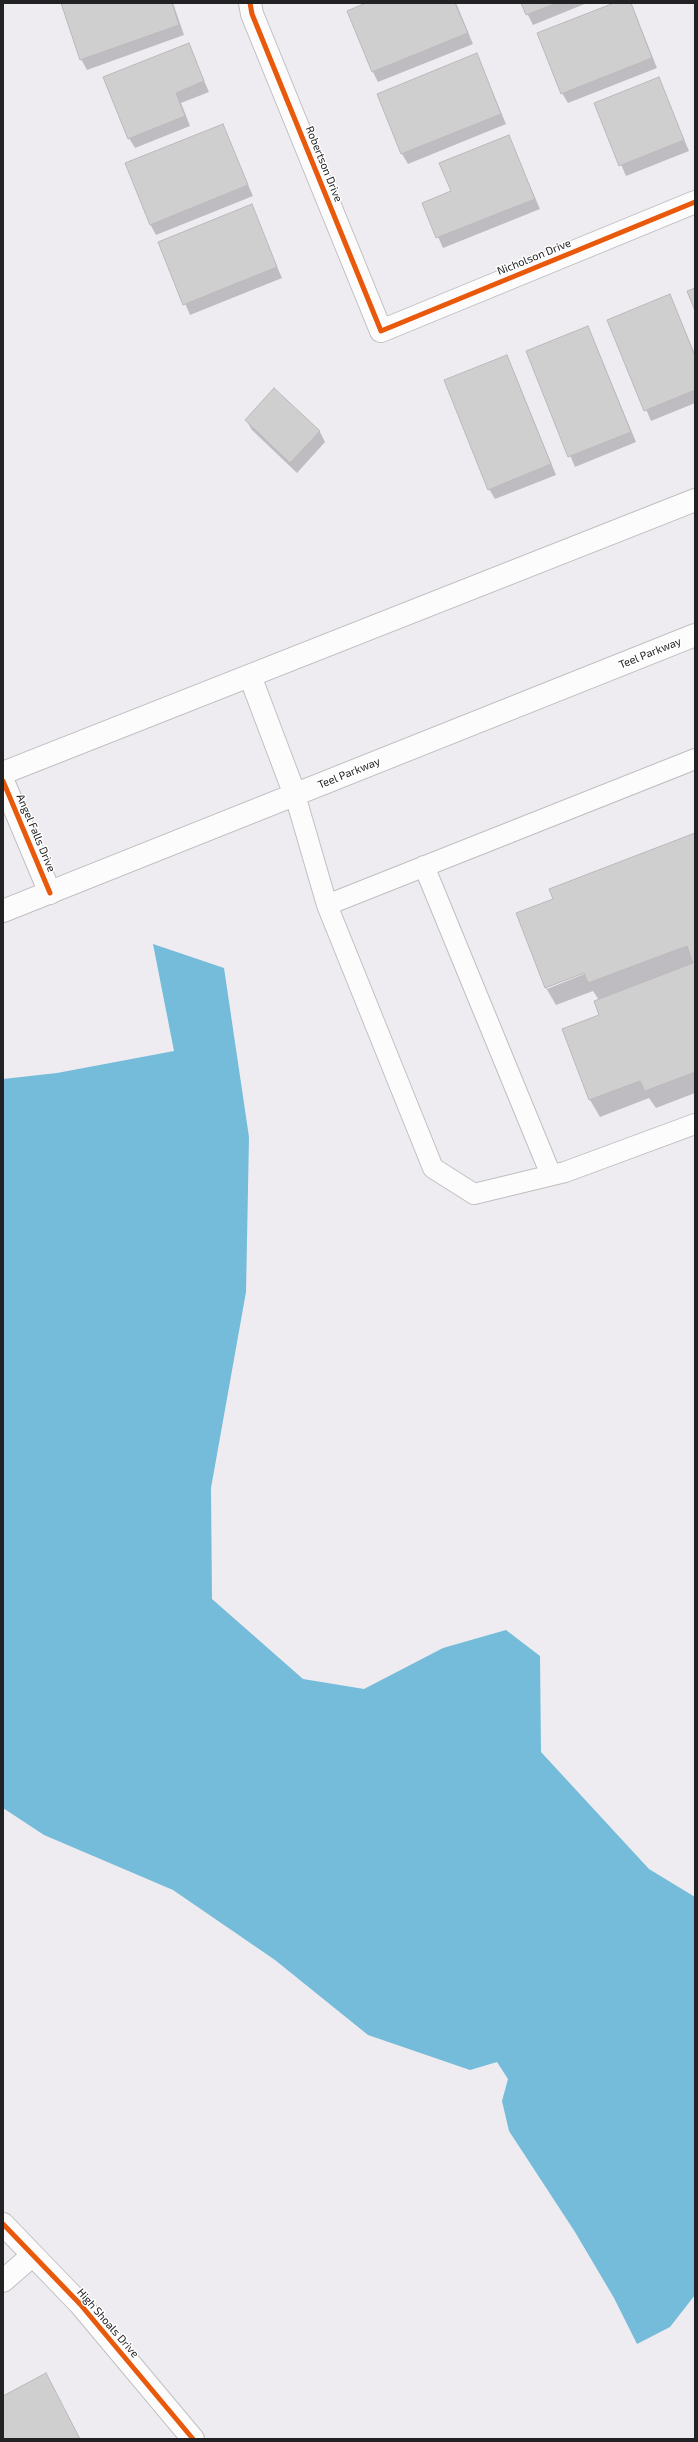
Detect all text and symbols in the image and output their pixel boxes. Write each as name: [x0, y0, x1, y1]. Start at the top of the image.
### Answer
street label: Robertson Drive: [303, 124, 345, 204]
street label: Nicholson Drive: [495, 236, 573, 278]
street label: Teel Parkway: [617, 635, 683, 671]
street label: Teel Parkway: [316, 755, 382, 791]
street label: Angel Falls Drive: [14, 792, 58, 874]
street label: High Shoals Drive: [74, 2286, 142, 2360]

